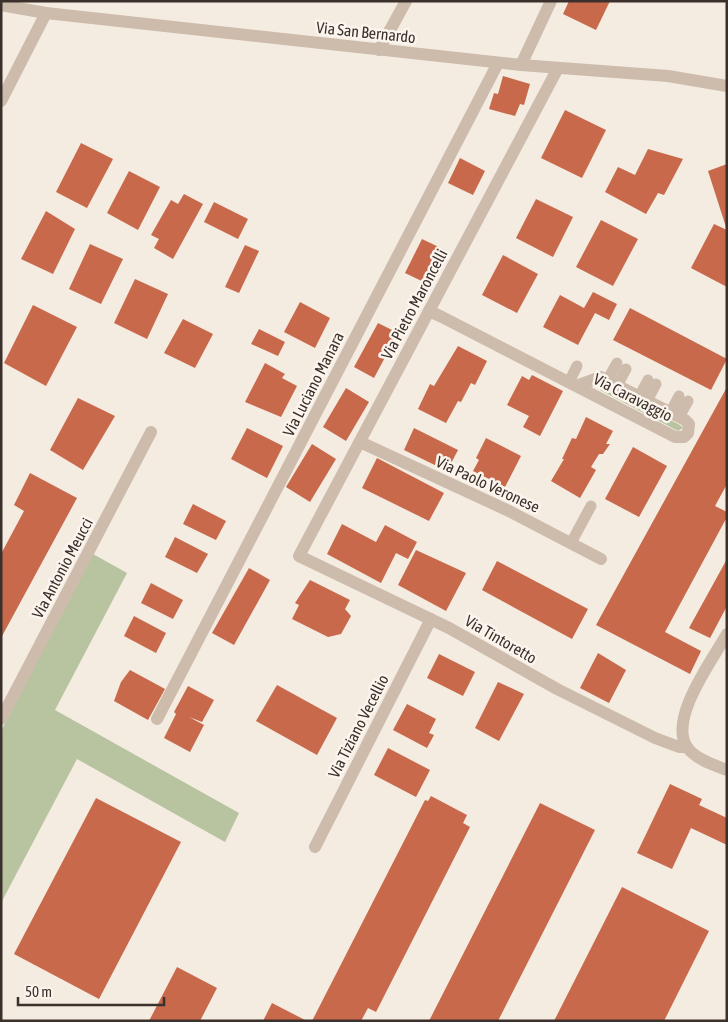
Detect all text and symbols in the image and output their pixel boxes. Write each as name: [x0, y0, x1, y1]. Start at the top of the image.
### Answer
street label: Via San Bernardo: [315, 18, 417, 46]
street label: Via Pietro Maroncelli: [377, 246, 451, 362]
street label: Via Luciano Manara: [279, 329, 347, 439]
street label: Via Caravaggio: [590, 369, 675, 425]
street label: Via Paolo Veronese: [433, 452, 543, 516]
street label: Via Antonio Meucci: [28, 515, 96, 621]
street label: Via Tintoretto: [462, 611, 540, 667]
street label: Via Tiziano Vecellio: [324, 671, 392, 781]
scale bar: [18, 974, 164, 1006]
text: 50 m: [25, 983, 52, 1000]

